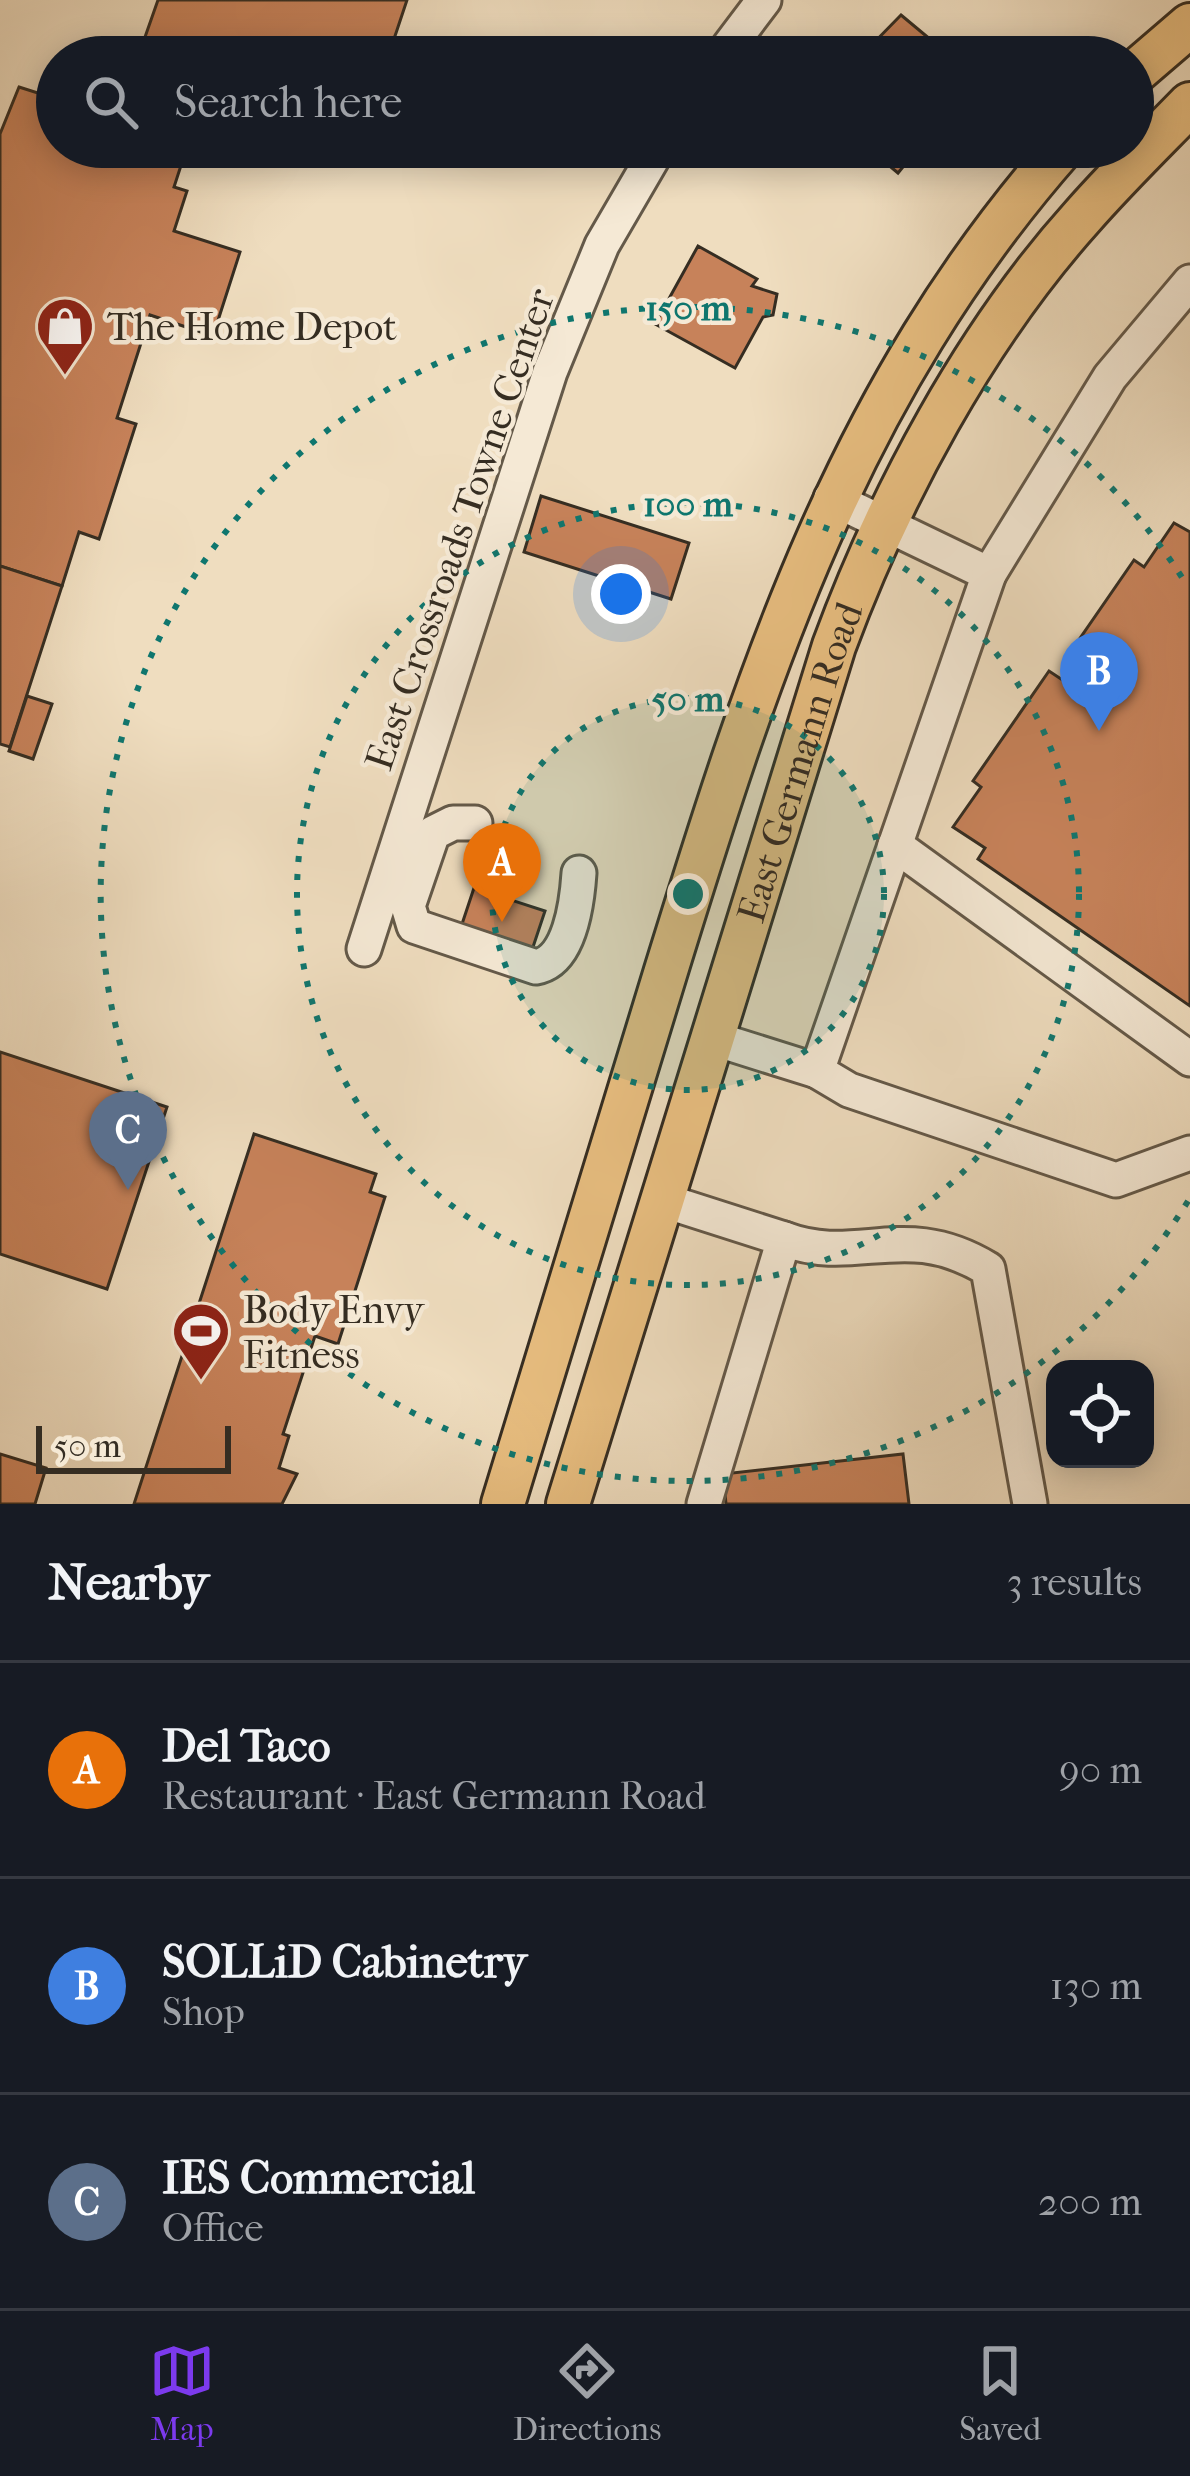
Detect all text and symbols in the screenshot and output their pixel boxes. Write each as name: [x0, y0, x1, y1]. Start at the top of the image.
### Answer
search box: [36, 36, 1154, 168]
icon: search: [78, 69, 144, 135]
text: Search here: [174, 76, 402, 129]
street label: East Crossroads Towne Center: [356, 282, 564, 776]
text: 150 m: [645, 287, 732, 329]
shop icon: The Home Depot: [34, 295, 96, 377]
place label: The Home Depot: [107, 304, 397, 350]
text: 100 m: [643, 483, 734, 525]
your location: [591, 564, 651, 624]
street label: East Germann Road: [728, 595, 873, 928]
pin: B: [1060, 632, 1138, 731]
text: 50 m: [652, 678, 726, 720]
pin: A: [463, 823, 541, 922]
centre of rings: [667, 873, 709, 915]
pin: C: [89, 1091, 167, 1190]
place label: Body Envy Fitness: [243, 1287, 425, 1378]
sports icon: Body Envy Fitness: [170, 1300, 232, 1382]
map controls: [1046, 1360, 1154, 1468]
button: locate: [1046, 1360, 1154, 1468]
scale bar: [36, 1420, 231, 1473]
text: 50 m: [54, 1427, 121, 1466]
text: Nearby: [48, 1552, 209, 1612]
text: 3 results: [1007, 1559, 1142, 1605]
text: Del Taco: [162, 1720, 331, 1773]
text: A: [74, 1747, 100, 1793]
text: 90 m: [1059, 1747, 1142, 1793]
text: Restaurant · East Germann Road: [162, 1773, 706, 1819]
text: SOLLiD Cabinetry: [162, 1936, 527, 1989]
text: B: [74, 1963, 100, 2009]
text: 130 m: [1050, 1963, 1142, 2009]
text: Shop: [162, 1989, 245, 2035]
text: IES Commercial: [162, 2152, 475, 2205]
text: C: [74, 2179, 100, 2225]
text: 200 m: [1038, 2179, 1142, 2225]
text: Office: [162, 2205, 263, 2251]
tab: Map: [149, 2338, 215, 2449]
tab: Directions: [513, 2338, 661, 2449]
tab: Saved: [959, 2338, 1041, 2449]

